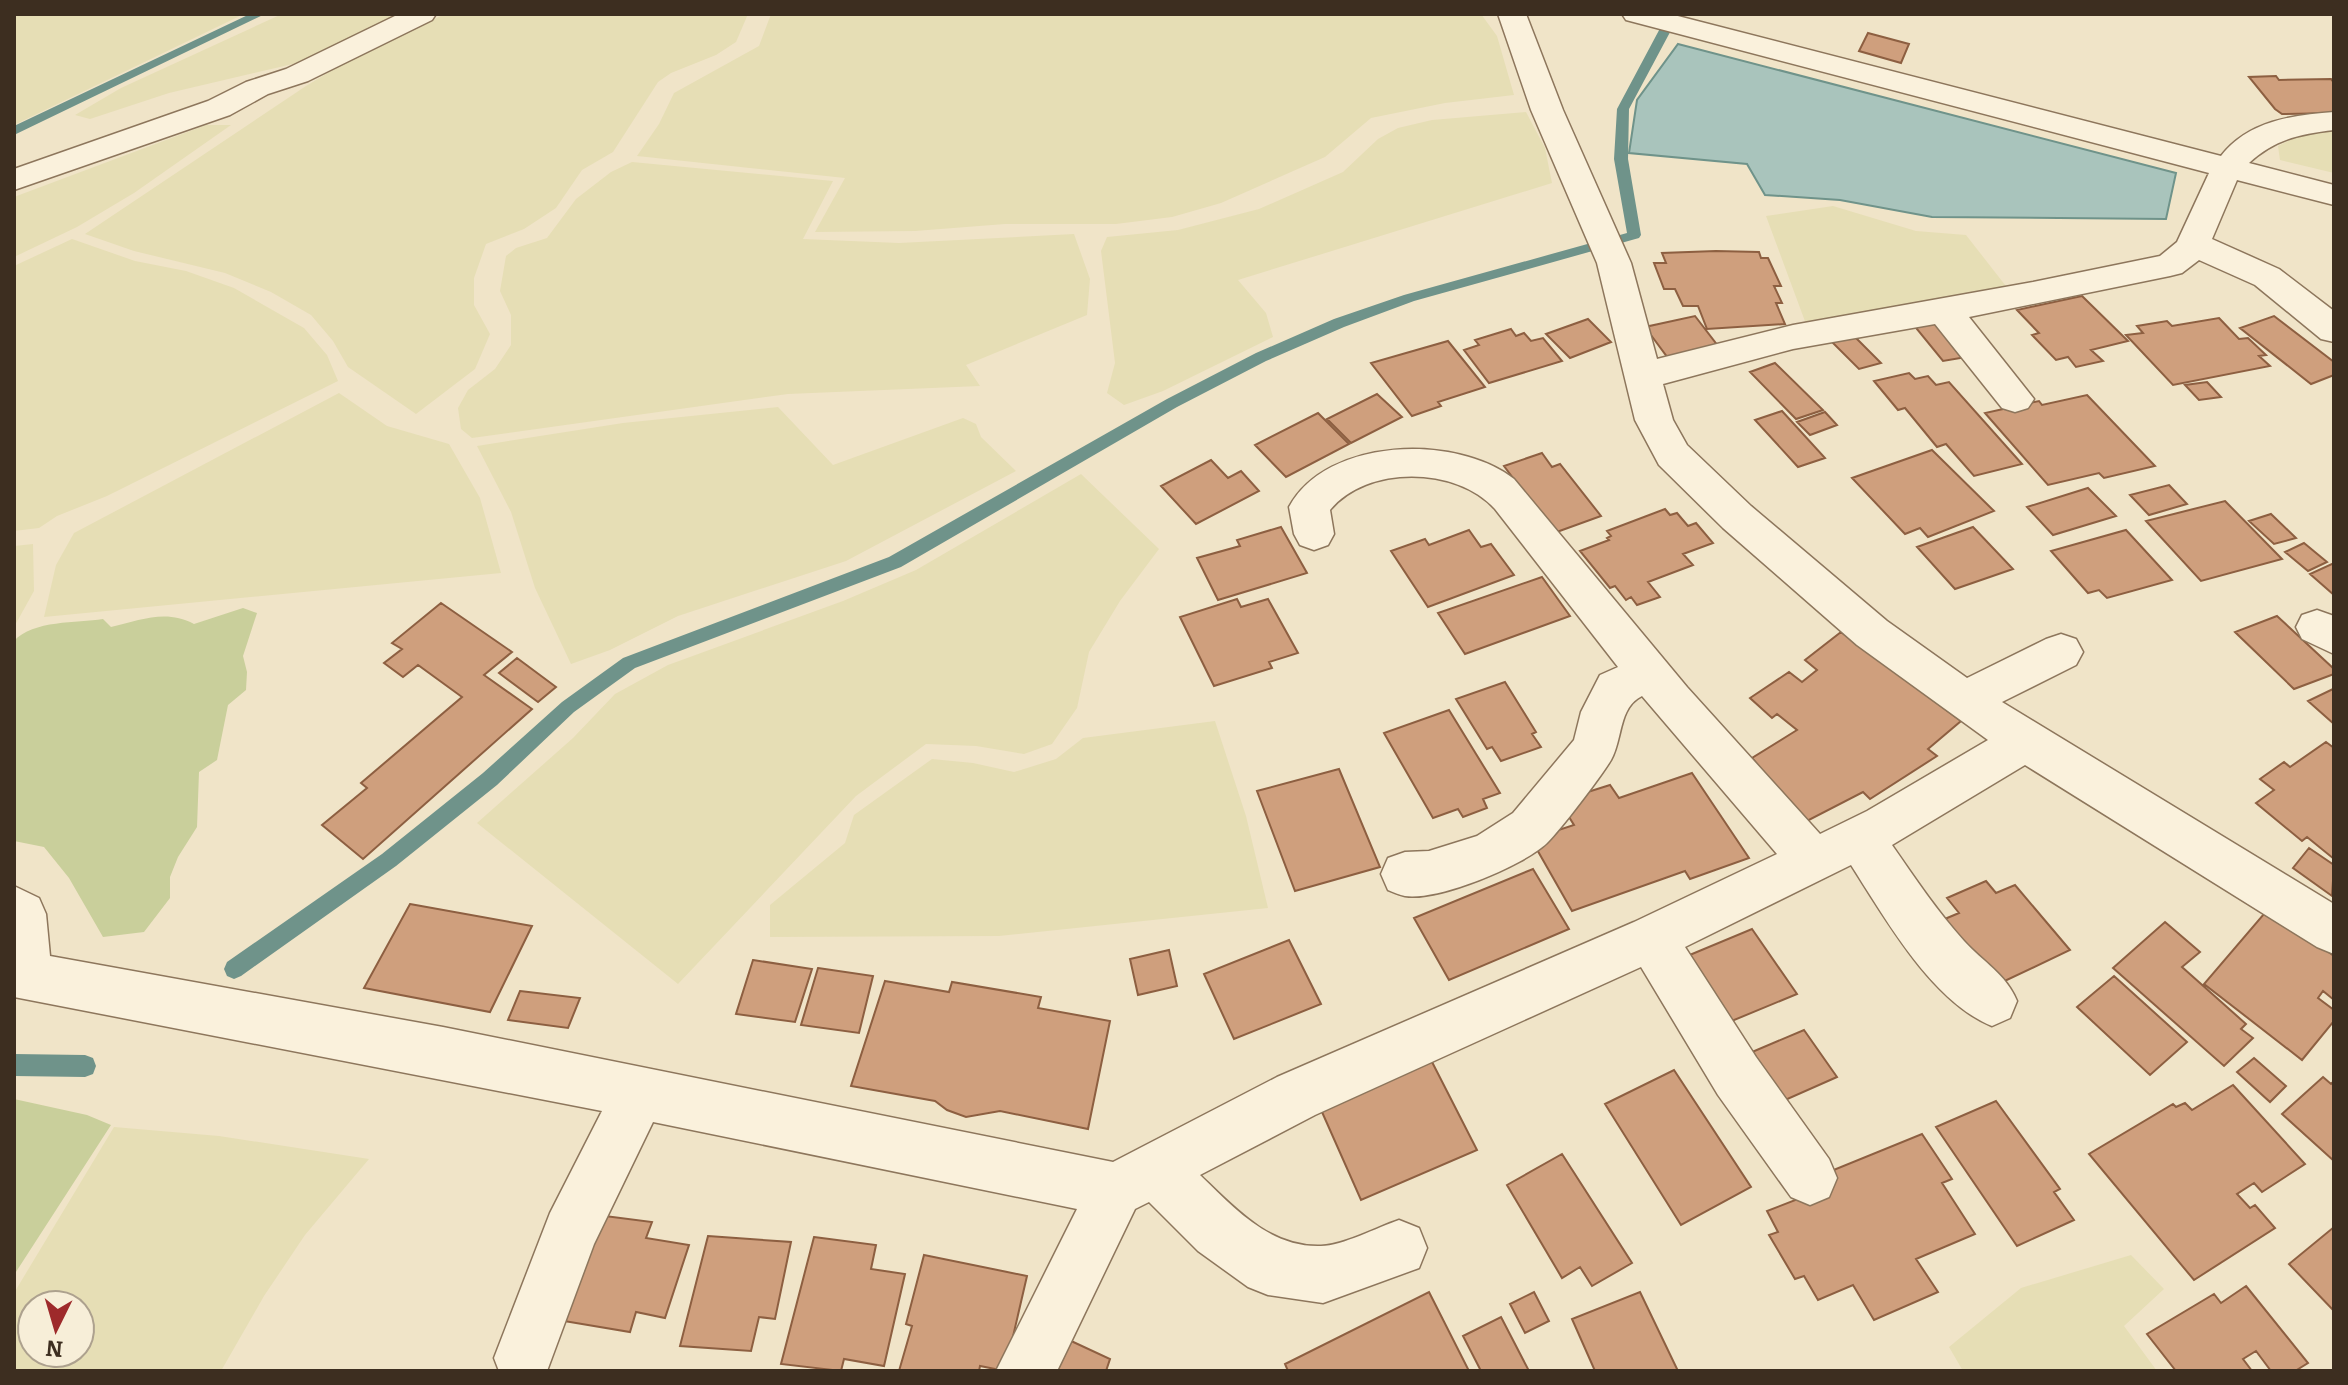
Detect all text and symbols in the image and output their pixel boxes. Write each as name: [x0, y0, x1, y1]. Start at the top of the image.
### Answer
north arrow: [16, 1289, 96, 1369]
text: N: [45, 1334, 64, 1363]

